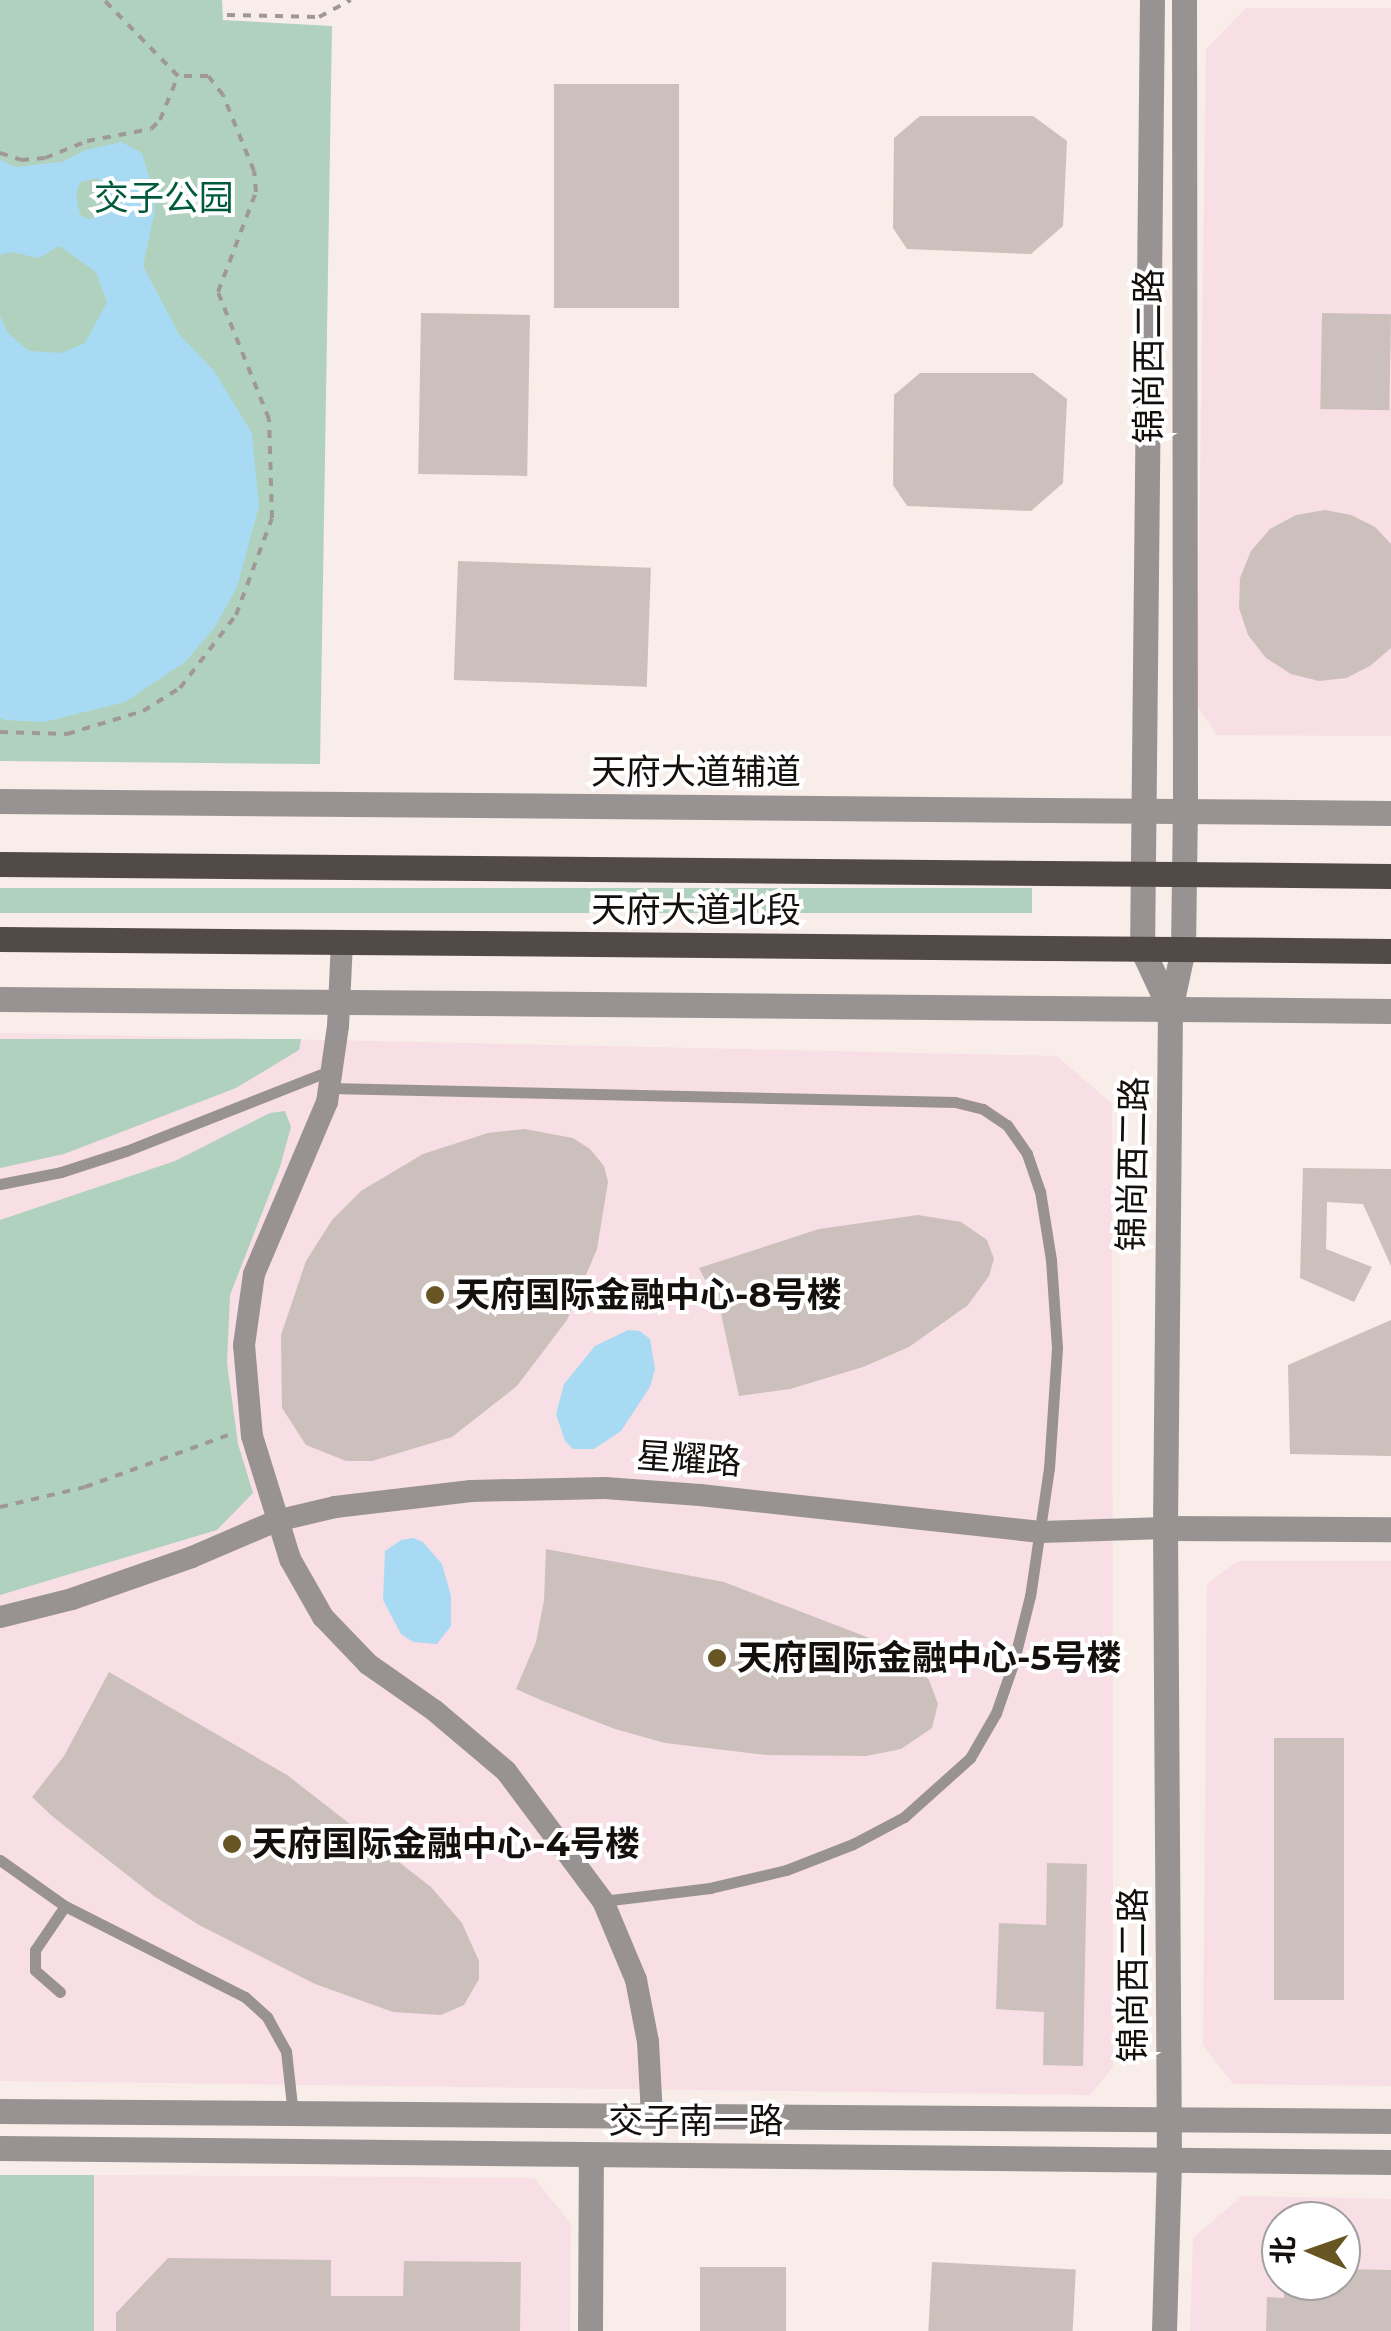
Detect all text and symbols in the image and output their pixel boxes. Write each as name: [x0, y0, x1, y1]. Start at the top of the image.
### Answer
park label: 交子公园: [94, 177, 234, 219]
street label: 锦尚西二路: [1128, 269, 1170, 443]
street label: 天府大道辅道: [591, 751, 801, 793]
street label: 天府大道北段: [591, 889, 801, 931]
street label: 锦尚西二路: [1110, 1076, 1156, 1252]
place label: 天府国际金融中心-8号楼: [455, 1274, 842, 1316]
marker: 天府国际金融中心-8号楼: [424, 1284, 446, 1306]
street label: 星耀路: [635, 1434, 743, 1484]
place label: 天府国际金融中心-5号楼: [737, 1637, 1121, 1679]
marker: 天府国际金融中心-5号楼: [706, 1647, 728, 1669]
place label: 天府国际金融中心-4号楼: [252, 1823, 640, 1865]
marker: 天府国际金融中心-4号楼: [221, 1833, 243, 1855]
street label: 锦尚西二路: [1112, 1888, 1154, 2062]
street label: 交子南一路: [609, 2100, 783, 2142]
north arrow: [1261, 2201, 1361, 2301]
text: 北: [1266, 2235, 1300, 2265]

